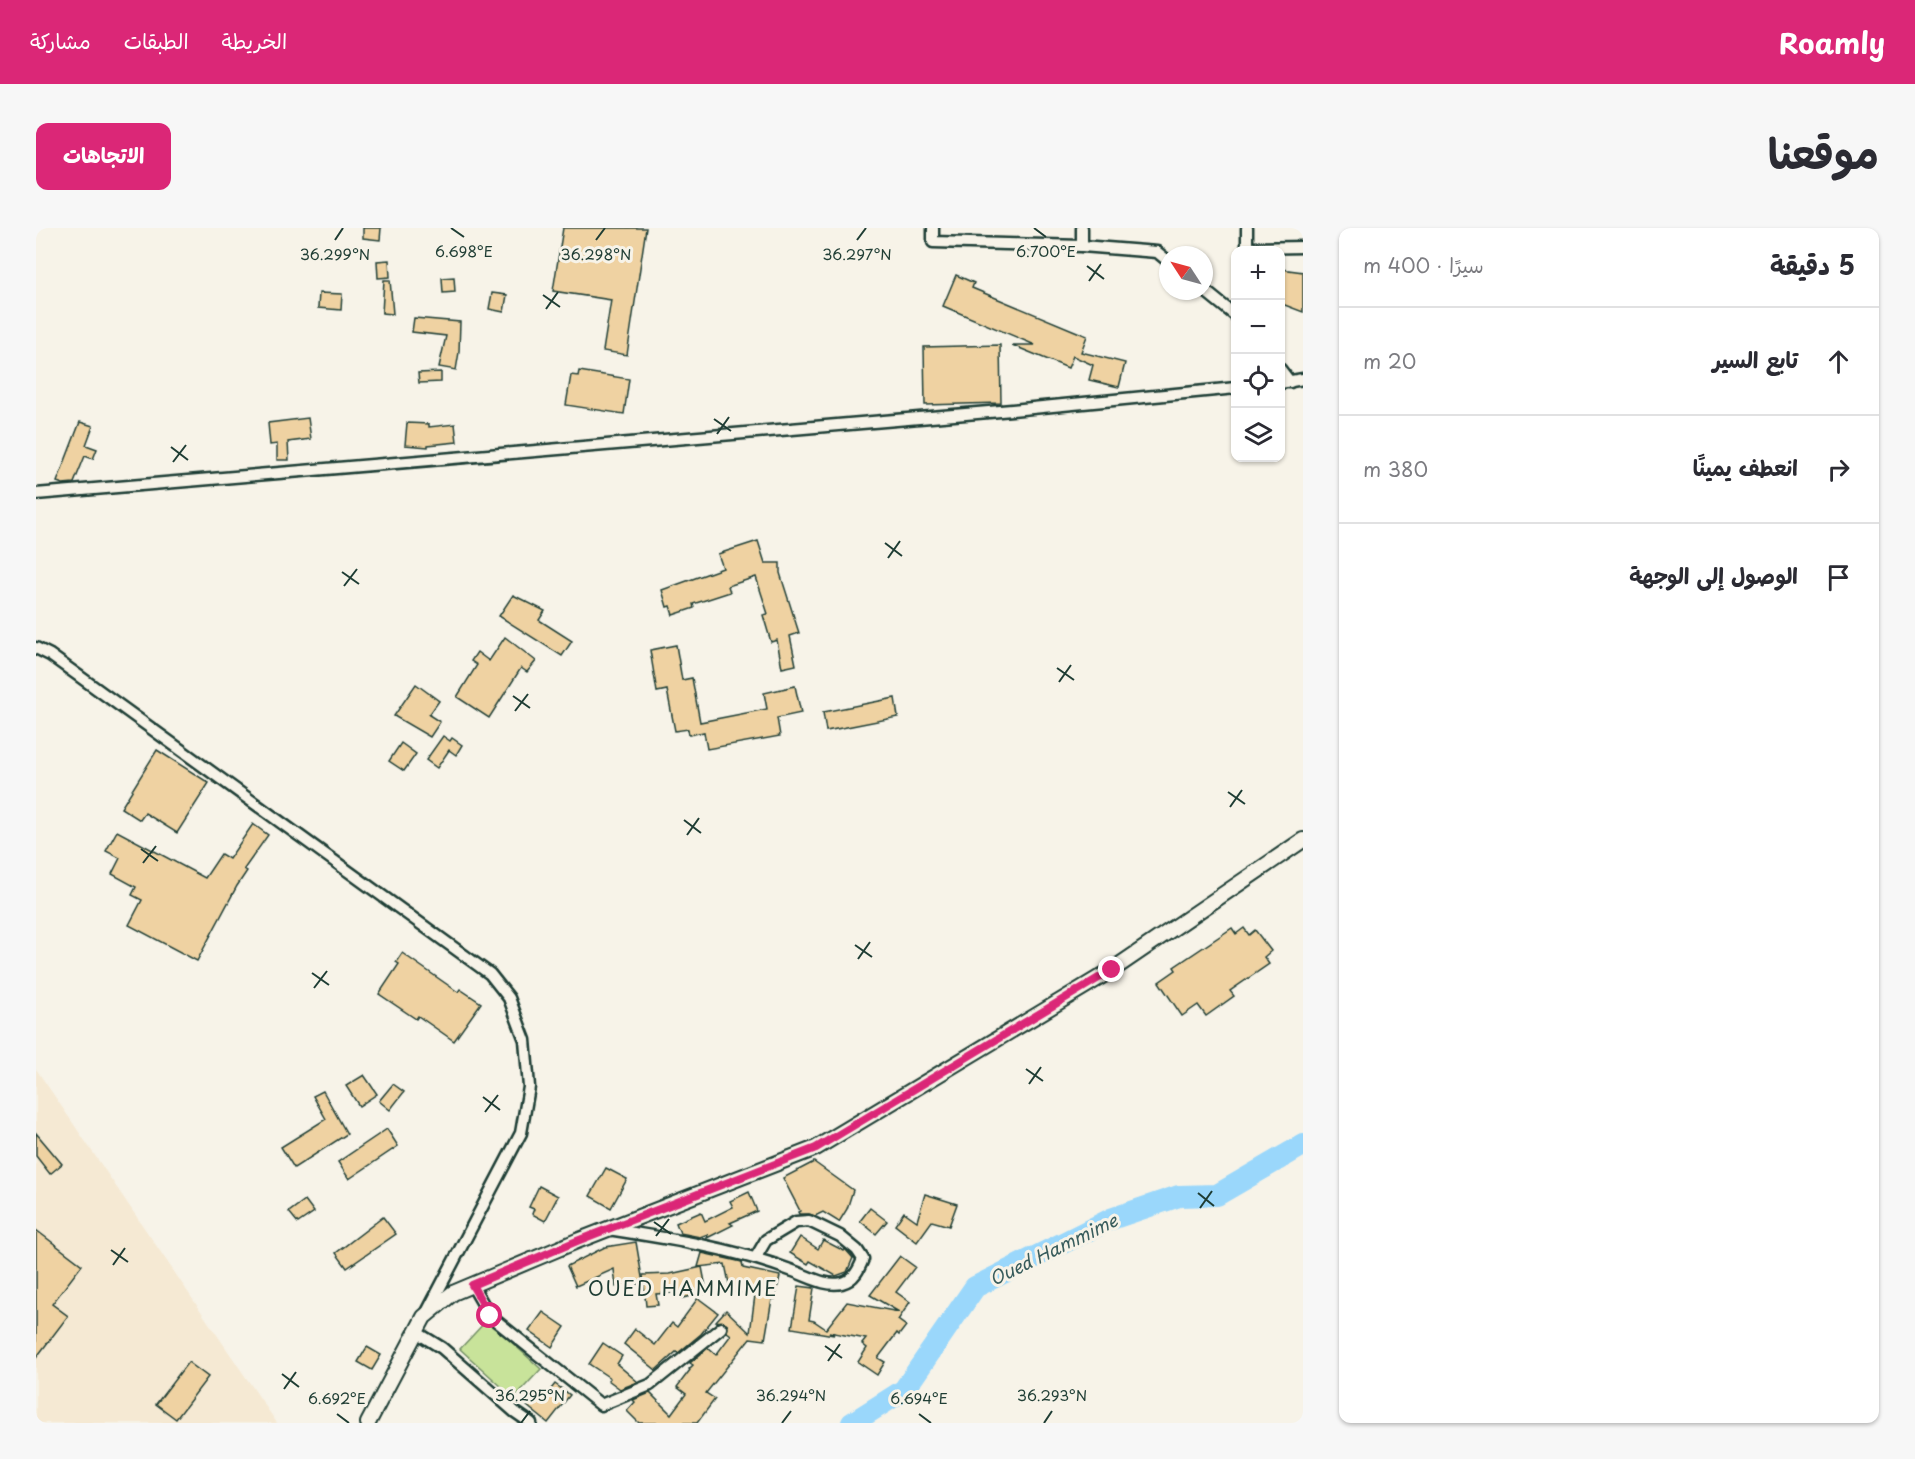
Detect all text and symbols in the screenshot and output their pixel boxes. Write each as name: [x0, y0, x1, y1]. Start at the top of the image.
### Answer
text: Roamly: [1779, 21, 1885, 64]
text: مشاركة: [30, 24, 91, 56]
text: الطبقات: [124, 24, 189, 56]
text: الخريطة: [222, 24, 287, 56]
text: موقعنا: [1768, 120, 1879, 183]
button: الاتجاهات: [36, 123, 171, 190]
text: 6.698°E: [435, 239, 493, 262]
text: 6.700°E: [1016, 239, 1076, 262]
text: 36.299°N: [300, 242, 370, 265]
text: 36.298°N: [561, 242, 631, 265]
text: 36.297°N: [822, 242, 892, 265]
text: 5 دقيقة: [1770, 245, 1855, 284]
north arrow: [1159, 246, 1213, 300]
map controls: [1231, 246, 1285, 462]
button: +: [1231, 246, 1285, 300]
text: سيرًا · 400 m: [1363, 250, 1484, 280]
button: −: [1231, 300, 1285, 354]
text: تابع السير: [1713, 342, 1798, 375]
icon: ahead: [1822, 345, 1855, 378]
text: 20 m: [1363, 346, 1416, 376]
button: locate: [1231, 354, 1285, 408]
button: layers: [1231, 408, 1285, 462]
text: انعطف يمينًا: [1693, 450, 1798, 483]
icon: right: [1822, 453, 1855, 486]
text: 380 m: [1363, 454, 1428, 484]
text: الوصول إلى الوجهة: [1629, 558, 1798, 591]
icon: arrive: [1822, 561, 1855, 594]
route end: [1098, 956, 1124, 982]
water label: Oued Hammime: [984, 1206, 1123, 1292]
district label: OUED HAMMIME: [588, 1273, 778, 1303]
route start: [476, 1302, 502, 1328]
text: 36.295°N: [495, 1383, 565, 1406]
text: 36.294°N: [756, 1383, 826, 1406]
text: 36.293°N: [1017, 1383, 1087, 1406]
text: 6.692°E: [308, 1386, 366, 1409]
text: 6.694°E: [890, 1386, 948, 1409]

